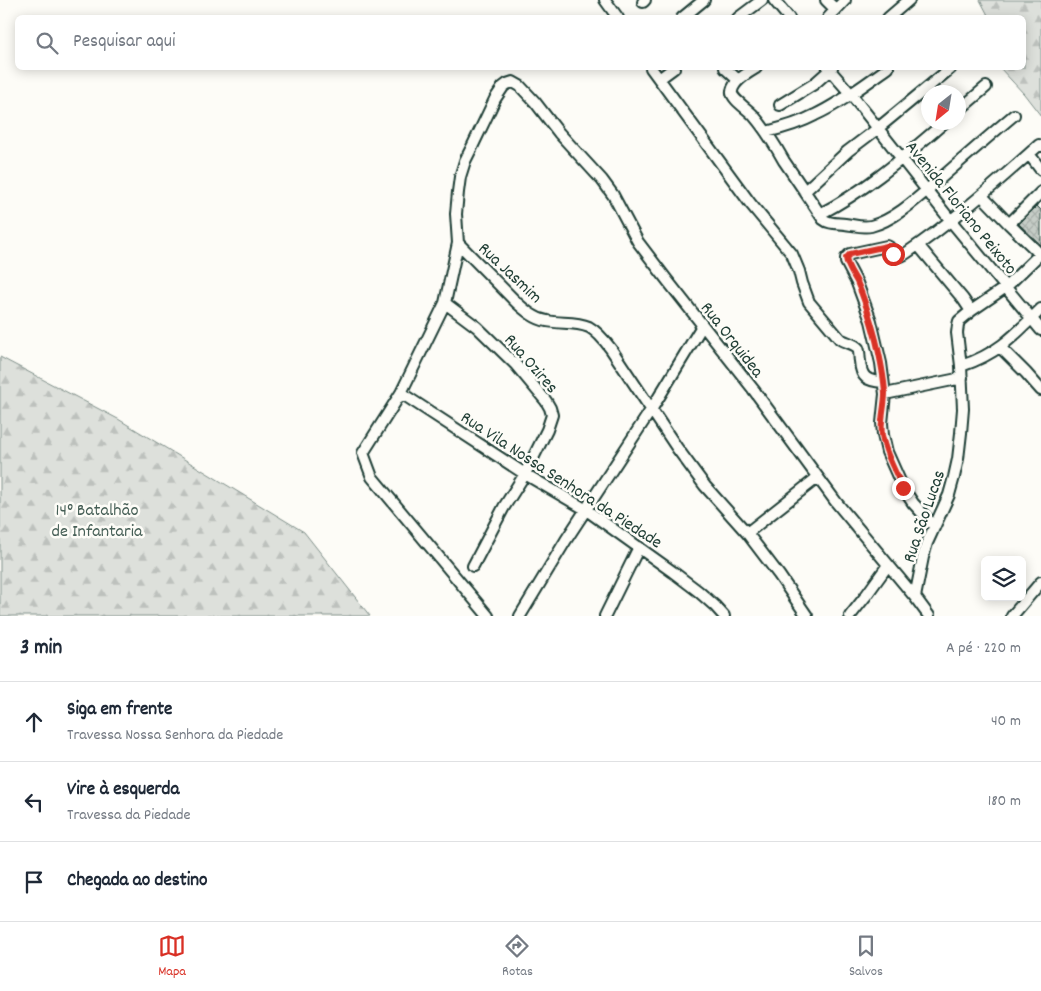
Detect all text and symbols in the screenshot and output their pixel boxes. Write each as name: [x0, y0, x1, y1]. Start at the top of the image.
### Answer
search box: [15, 15, 1026, 70]
icon: search: [33, 29, 61, 57]
text: Pesquisar aqui: [73, 29, 175, 56]
north arrow: [921, 85, 966, 130]
street label: Avenida Floriano Peixoto: [898, 136, 1022, 281]
street label: Rua Jasmim: [472, 238, 547, 310]
route start: [882, 243, 905, 266]
street label: Rua Orquidea: [693, 297, 769, 384]
street label: Rua Ozires: [497, 329, 563, 400]
street label: Rua Vila Nossa Senhora da Piedade: [455, 406, 666, 556]
street label: Rua São Lucas: [898, 467, 953, 567]
route end: [892, 477, 915, 500]
park label: 14° Batalhão de Infantaria: [52, 499, 143, 545]
map controls: [981, 556, 1026, 601]
button: layers: [981, 556, 1026, 601]
text: 3 min: [20, 634, 62, 664]
text: A pé · 220 m: [946, 637, 1021, 660]
text: Siga em frente: [67, 697, 172, 724]
icon: ahead: [20, 708, 48, 736]
text: 40 m: [991, 710, 1021, 733]
text: Travessa Nossa Senhora da Piedade: [67, 724, 283, 747]
text: Vire à esquerda: [67, 777, 179, 804]
icon: left: [20, 788, 48, 816]
text: 180 m: [988, 790, 1021, 813]
text: Travessa da Piedade: [67, 804, 191, 827]
icon: arrive: [20, 868, 48, 896]
text: Chegada ao destino: [67, 868, 208, 895]
tab: Mapa: [158, 932, 186, 982]
tab: Rotas: [502, 932, 533, 982]
tab: Salvos: [849, 932, 883, 982]

